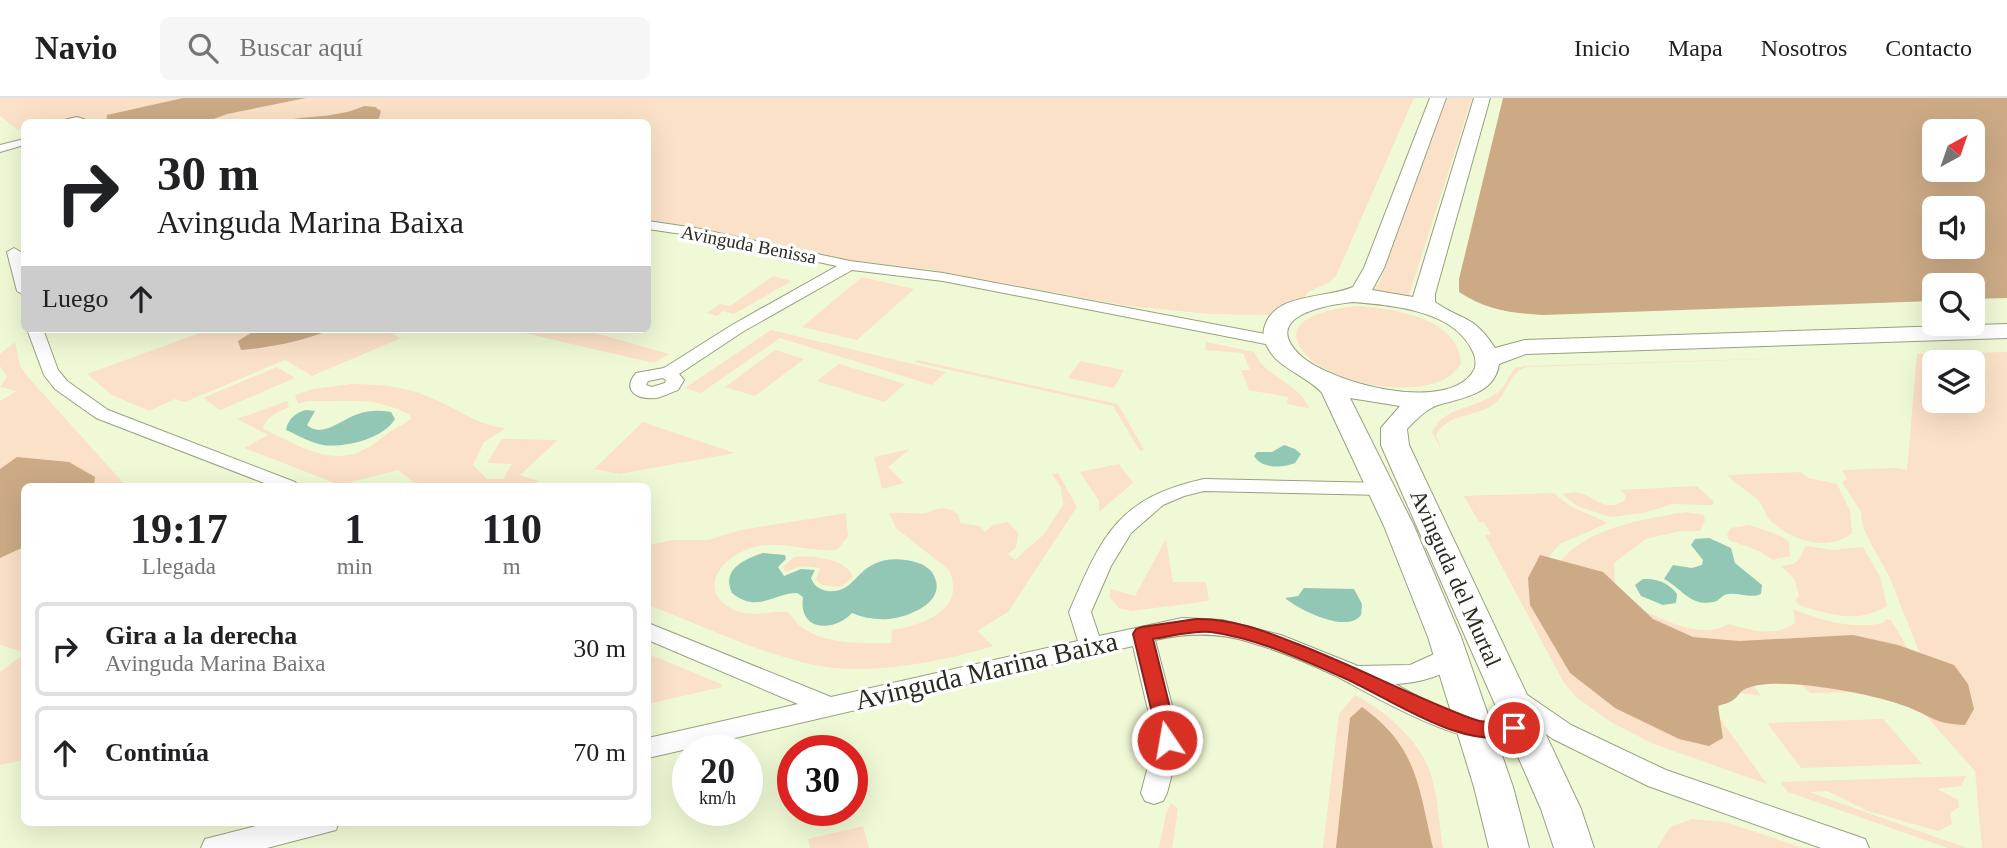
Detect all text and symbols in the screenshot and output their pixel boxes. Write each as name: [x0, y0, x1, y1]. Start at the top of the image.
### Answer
search box: [160, 17, 650, 80]
icon: search: [184, 29, 222, 67]
text: Navio: [35, 30, 118, 66]
text: Buscar aquí: [240, 33, 363, 62]
text: Inicio: [1574, 35, 1630, 61]
text: Mapa: [1668, 35, 1723, 61]
text: Nosotros: [1761, 35, 1847, 61]
text: Contacto: [1885, 35, 1972, 61]
north arrow: [1922, 119, 1984, 182]
map controls: [1922, 119, 1985, 413]
text: 30 m: [157, 146, 259, 201]
icon: right: [42, 147, 133, 238]
button: sound: [1922, 196, 1985, 259]
text: Avinguda Marina Baixa: [157, 204, 464, 240]
street label: Avinguda Benissa: [679, 221, 819, 268]
button: search: [1922, 273, 1985, 336]
icon: ahead: [122, 280, 160, 318]
text: Luego: [42, 284, 108, 313]
button: layers: [1922, 350, 1985, 413]
street label: Avinguda del Murtal: [1405, 486, 1506, 671]
text: 19:17: [130, 506, 228, 552]
text: 1: [344, 506, 365, 552]
text: 110: [481, 506, 542, 552]
text: Llegada: [142, 554, 216, 579]
text: min: [337, 554, 373, 579]
text: m: [503, 554, 521, 579]
text: Gira a la derecha: [105, 621, 297, 650]
street label: Avinguda Marina Baixa: [852, 625, 1121, 716]
icon: right: [46, 630, 84, 668]
text: 30 m: [573, 634, 626, 663]
text: Avinguda Marina Baixa: [105, 651, 326, 676]
pin: [1484, 698, 1544, 758]
position arrow: [1130, 703, 1204, 777]
icon: arrive: [1495, 709, 1533, 747]
icon: ahead: [46, 734, 84, 772]
speed limit sign: 30: [777, 735, 868, 826]
text: Continúa: [105, 738, 209, 767]
text: 70 m: [573, 738, 626, 767]
text: 20: [700, 752, 735, 791]
text: km/h: [699, 788, 736, 808]

